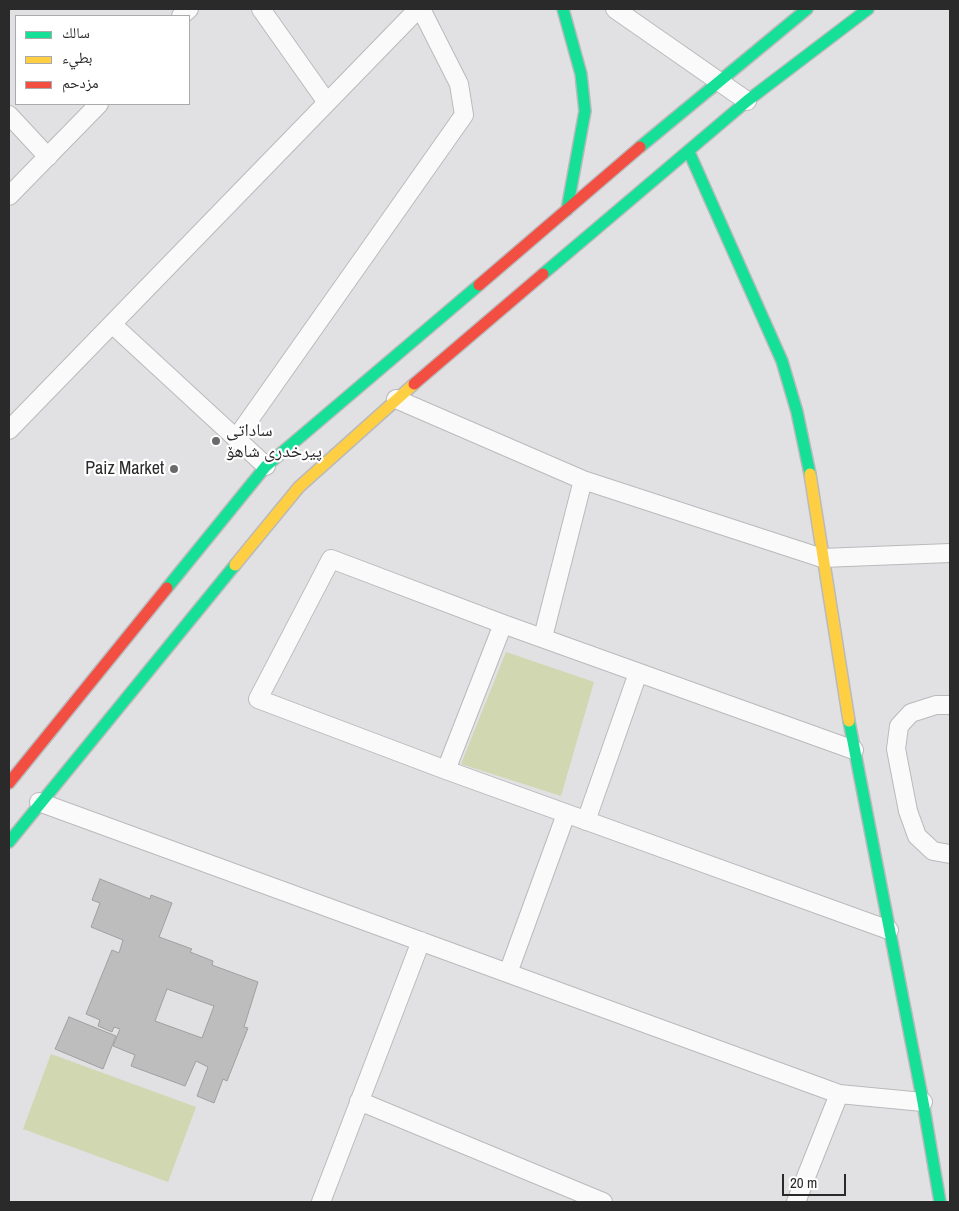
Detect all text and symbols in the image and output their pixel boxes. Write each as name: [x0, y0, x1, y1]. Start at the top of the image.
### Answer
legend: [15, 15, 190, 105]
text: سالك: [62, 22, 90, 43]
text: بطيء: [62, 47, 92, 68]
text: مزدحم: [62, 72, 99, 93]
place label: ساداتی پیرخدری شاهۆ: [226, 420, 322, 462]
marker: ساداتی پیرخدری شاهۆ: [210, 435, 222, 447]
place label: Paiz Market: [85, 458, 164, 480]
marker: Paiz Market: [168, 463, 180, 475]
scale bar: [784, 1164, 848, 1196]
text: 20 m: [790, 1172, 817, 1193]

